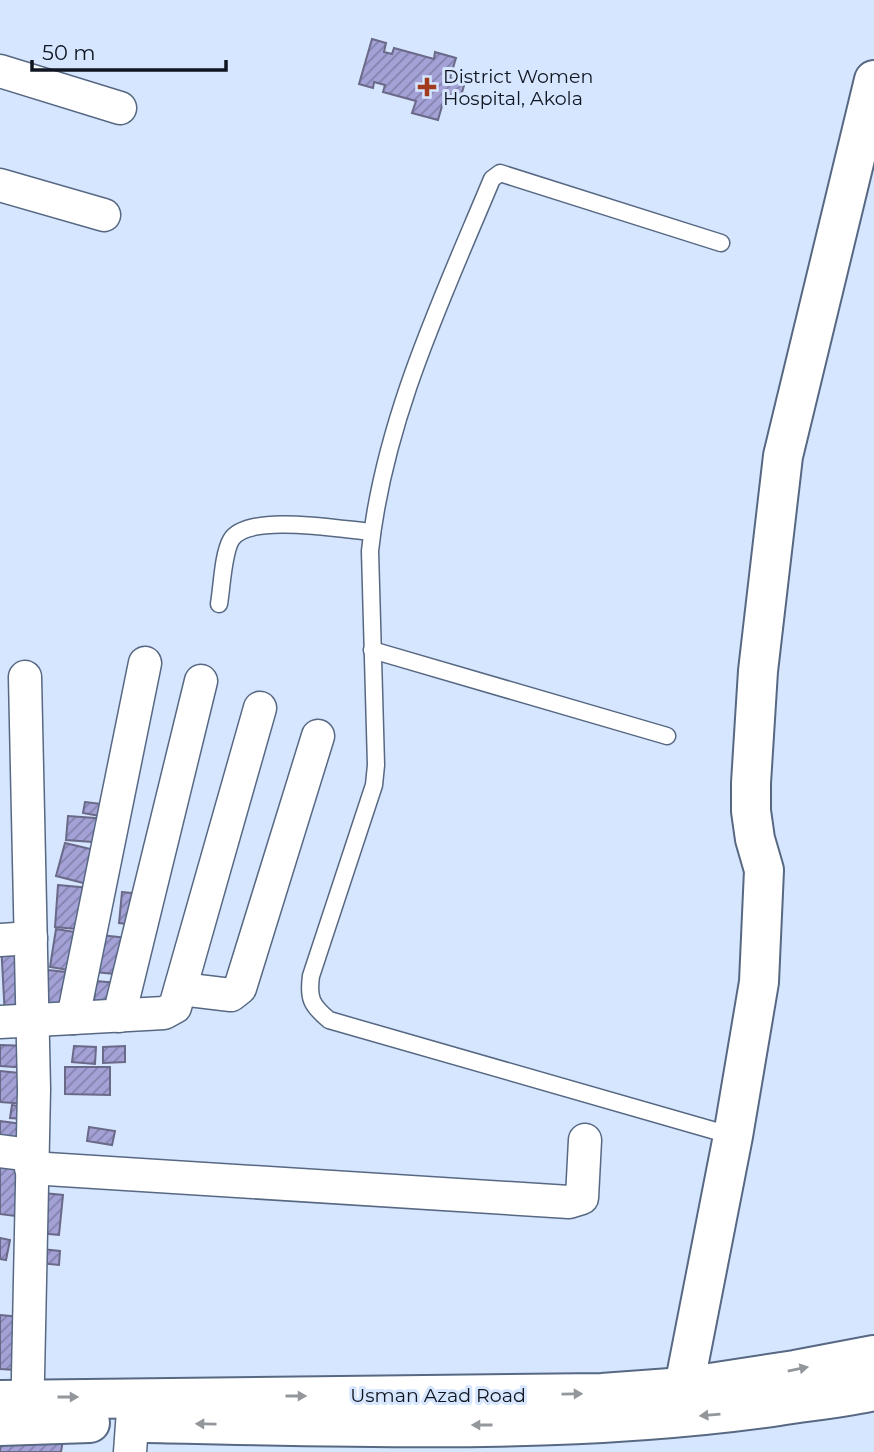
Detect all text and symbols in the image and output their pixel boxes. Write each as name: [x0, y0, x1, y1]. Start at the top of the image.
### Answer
scale bar: [32, 28, 226, 72]
text: 50 m: [42, 40, 96, 65]
place label: District Women Hospital, Akola: [443, 65, 593, 110]
marker: District Women Hospital, Akola: [417, 77, 437, 97]
one-way arrow: [787, 1363, 809, 1374]
street label: Usman Azad Road: [350, 1384, 526, 1407]
one-way arrow: [561, 1388, 583, 1399]
one-way arrow: [285, 1390, 307, 1402]
one-way arrow: [57, 1392, 79, 1403]
one-way arrow: [698, 1410, 720, 1421]
one-way arrow: [195, 1418, 217, 1429]
one-way arrow: [471, 1419, 493, 1431]

